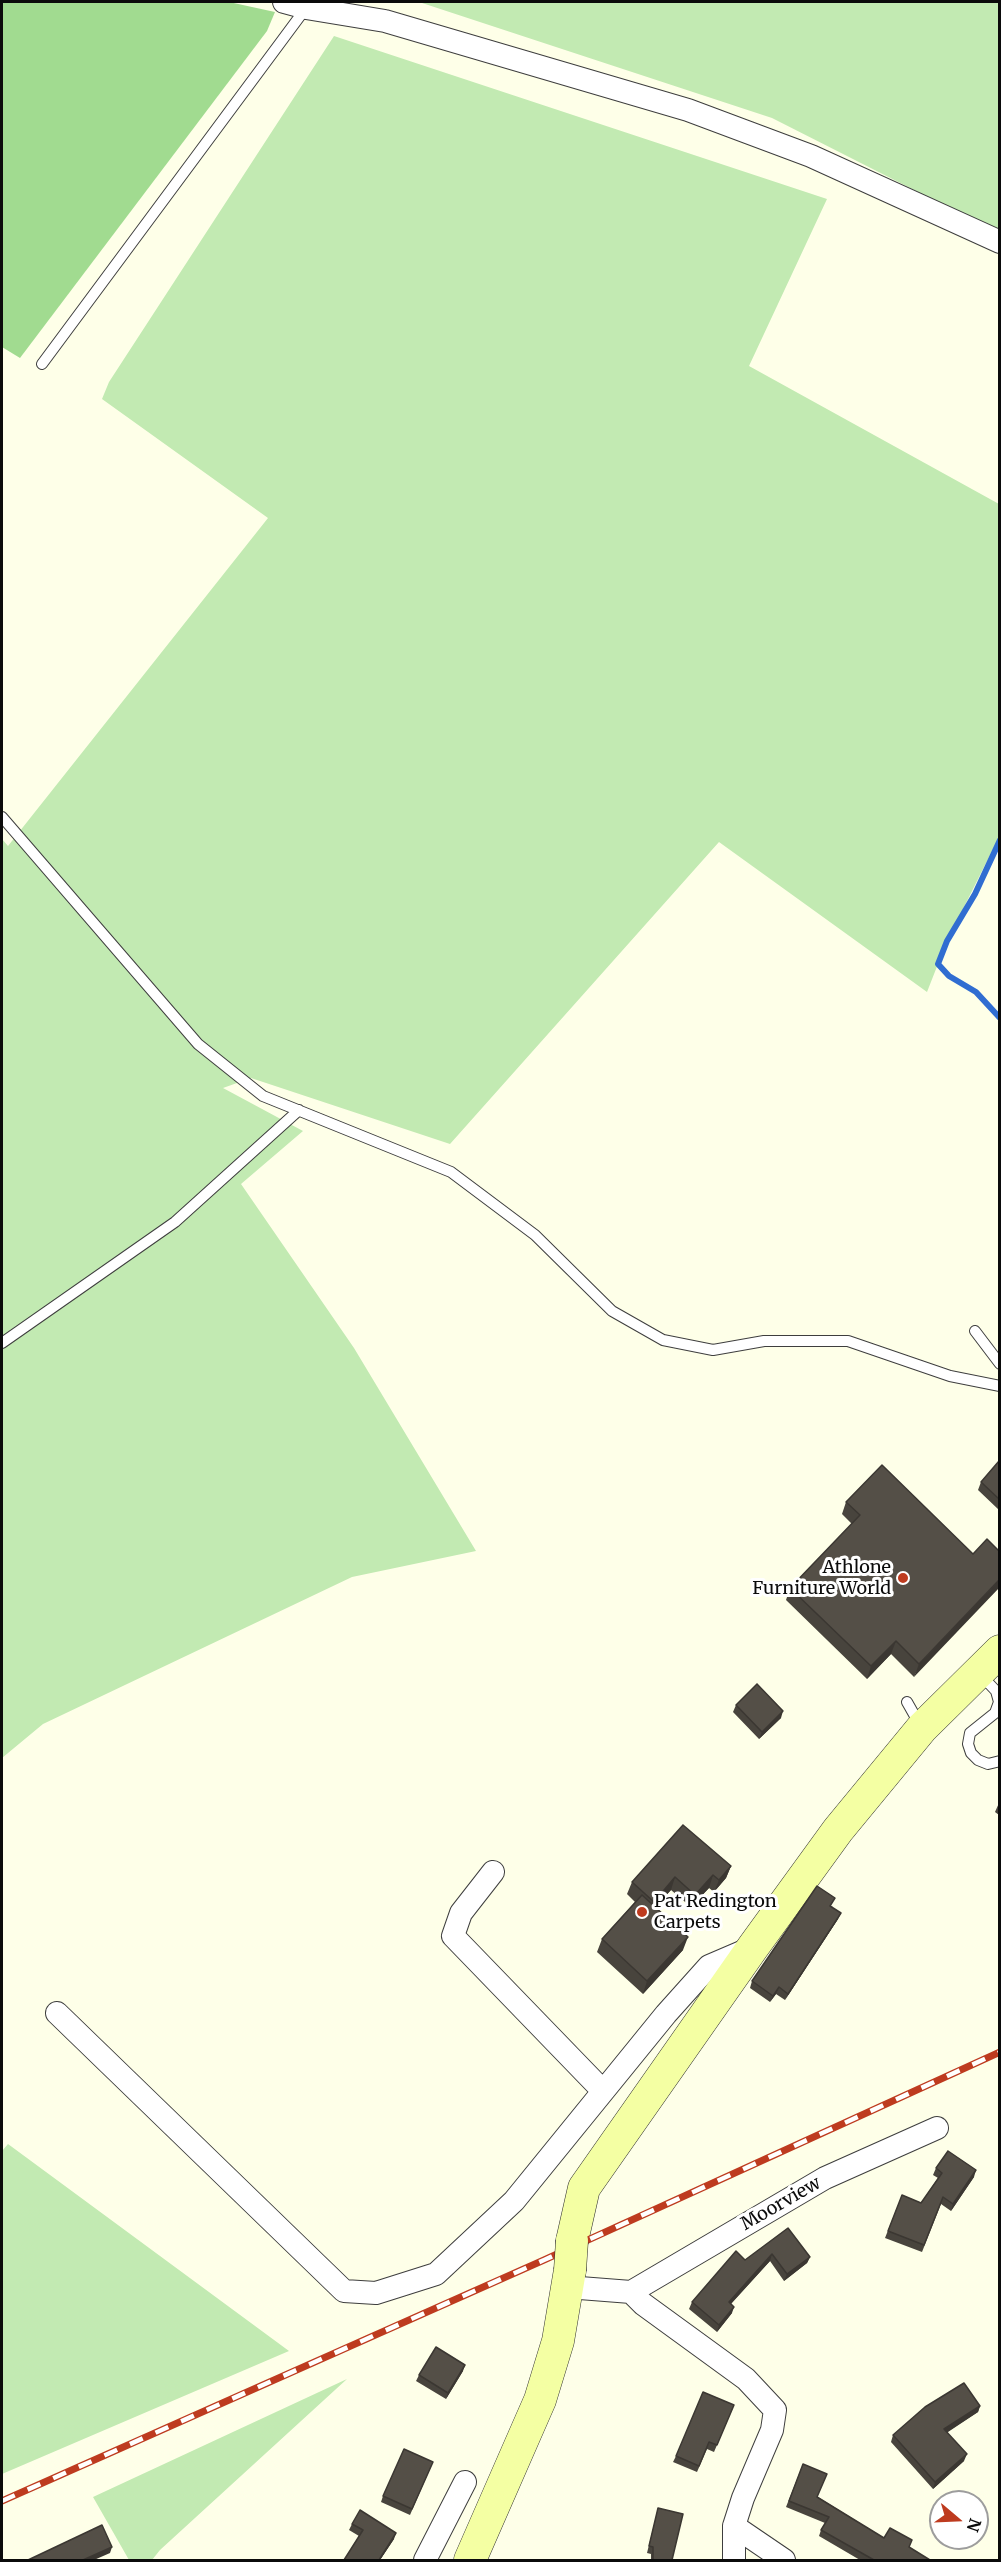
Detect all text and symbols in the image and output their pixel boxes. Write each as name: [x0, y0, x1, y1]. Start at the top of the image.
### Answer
place label: Athlone Furniture World: [752, 1557, 891, 1600]
marker: Athlone Furniture World: [896, 1571, 910, 1585]
place label: Pat Redington Carpets: [654, 1891, 777, 1934]
marker: Pat Redington Carpets: [635, 1905, 649, 1919]
street label: Moorview: [737, 2173, 825, 2235]
north arrow: [929, 2490, 989, 2550]
text: N: [963, 2516, 986, 2534]

